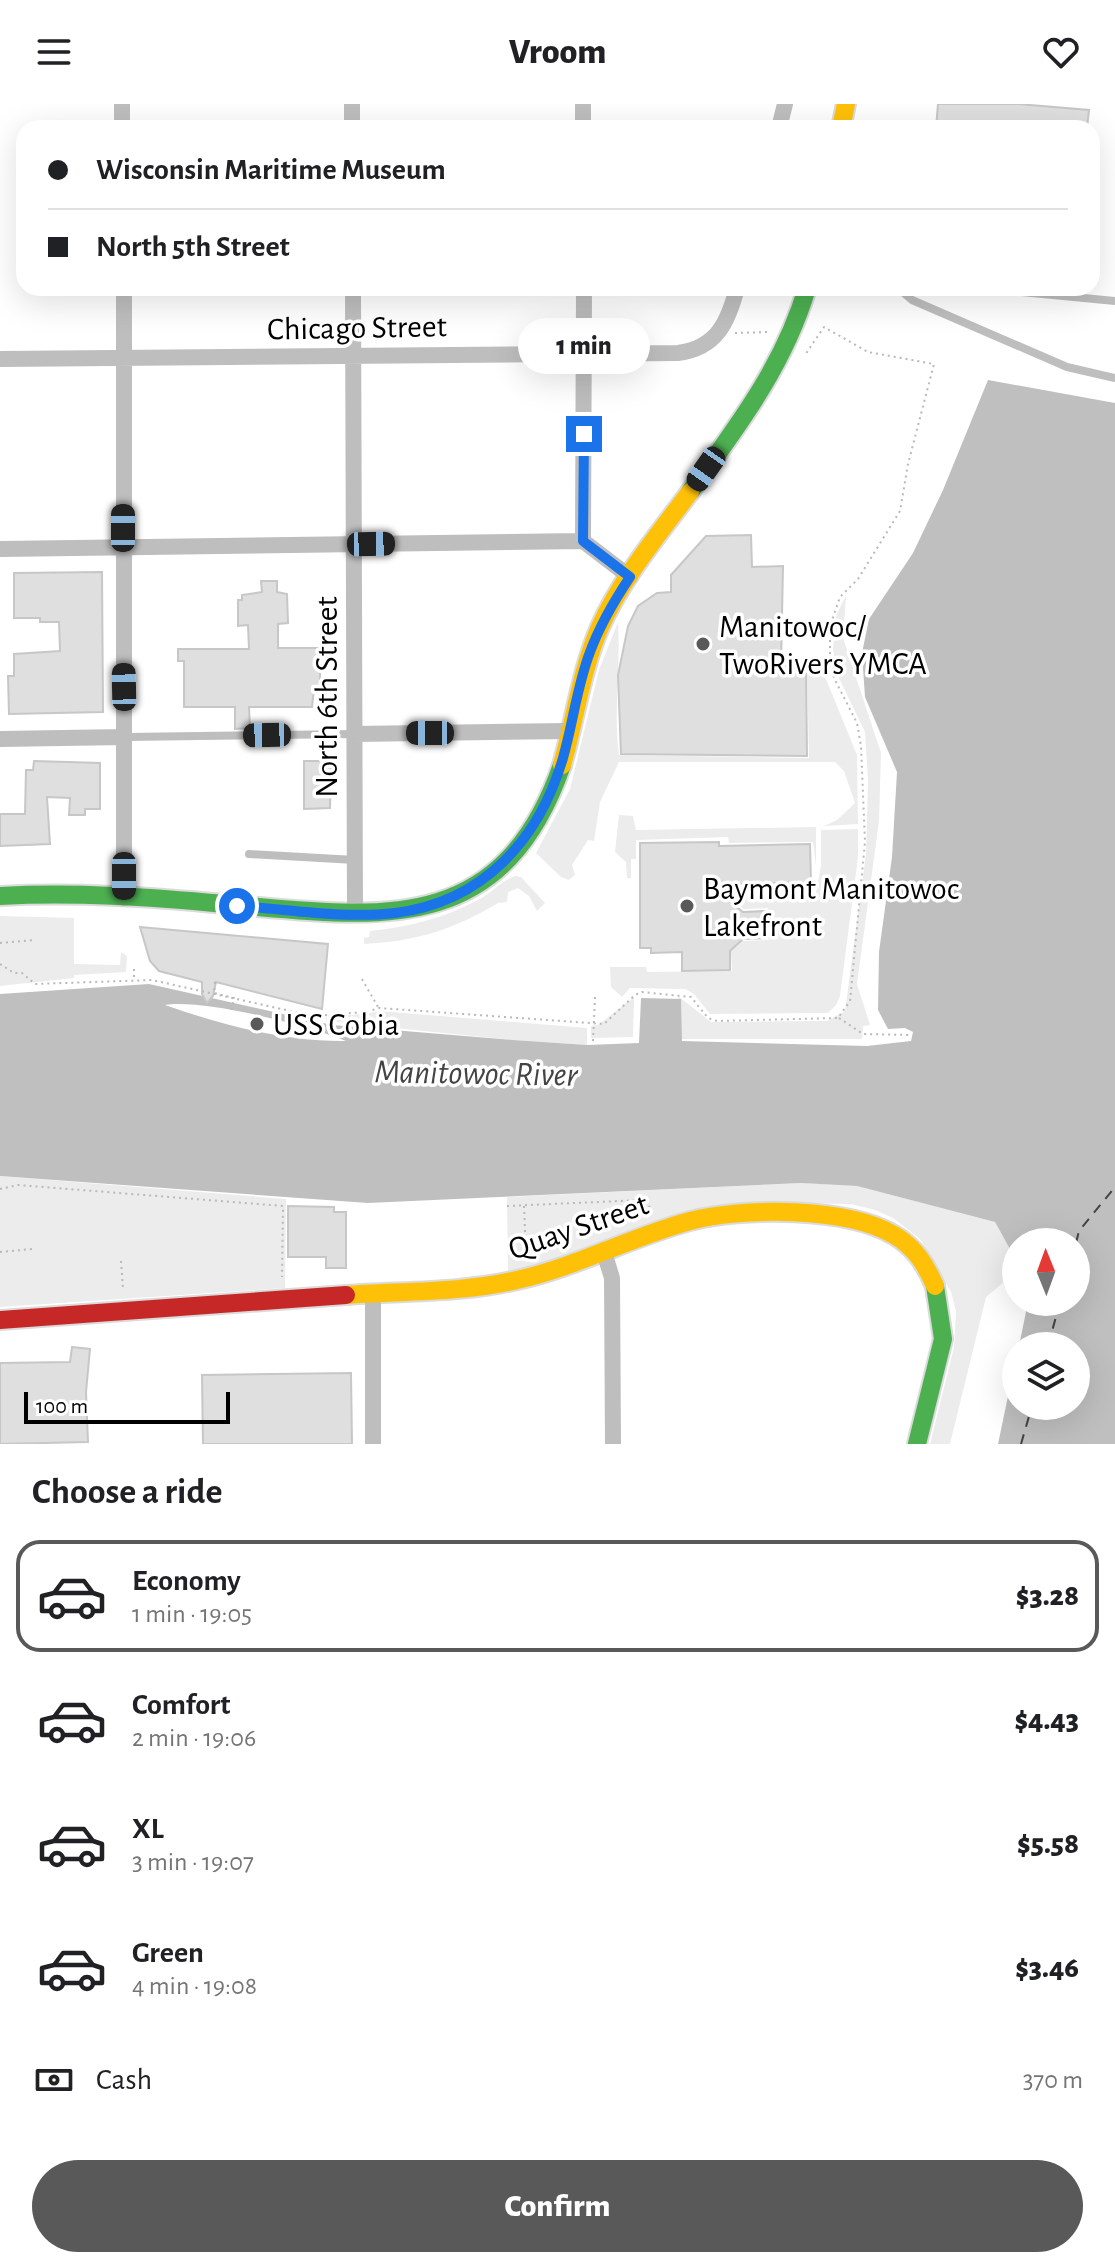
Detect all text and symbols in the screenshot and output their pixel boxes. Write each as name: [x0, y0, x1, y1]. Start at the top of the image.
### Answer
icon: menu: [32, 30, 76, 74]
icon: heart: [1039, 30, 1083, 74]
text: Vroom: [509, 34, 606, 70]
text: Wisconsin Maritime Museum: [96, 155, 446, 185]
text: North 5th Street: [96, 232, 290, 262]
street label: Chicago Street: [267, 310, 447, 346]
callout: 1 min: [518, 318, 650, 374]
text: 1 min: [556, 333, 612, 359]
route end: [566, 416, 602, 452]
car: [682, 442, 730, 496]
car: [111, 504, 135, 552]
car: [347, 532, 395, 556]
street label: North 6th Street: [311, 596, 343, 798]
place label: Manitowoc/ TwoRivers YMCA: [719, 611, 927, 680]
marker: Manitowoc/ TwoRivers YMCA: [694, 635, 712, 653]
car: [112, 663, 136, 711]
car: [406, 721, 454, 745]
car: [243, 723, 291, 747]
car: [112, 852, 136, 900]
place label: Baymont Manitowoc Lakefront: [703, 873, 959, 942]
route start: [219, 888, 255, 924]
marker: Baymont Manitowoc Lakefront: [678, 897, 696, 915]
place label: USS Cobia: [273, 1009, 399, 1041]
marker: USS Cobia: [248, 1015, 266, 1033]
water label: Manitowoc River: [374, 1055, 579, 1093]
street label: Quay Street: [504, 1188, 652, 1266]
north arrow: [1002, 1228, 1090, 1316]
map controls: [1002, 1228, 1090, 1420]
button: layers: [1002, 1332, 1090, 1420]
scale bar: [24, 1388, 230, 1424]
text: 100 m: [36, 1395, 88, 1417]
text: Choose a ride: [32, 1474, 222, 1510]
icon: car: [36, 1560, 108, 1632]
text: Economy: [132, 1566, 241, 1596]
text: $3.28: [1016, 1581, 1079, 1611]
text: 1 min · 19:05: [132, 1601, 252, 1627]
icon: car: [36, 1684, 108, 1756]
text: Comfort: [132, 1690, 231, 1720]
text: $4.43: [1014, 1705, 1079, 1735]
text: 2 min · 19:06: [132, 1725, 256, 1751]
icon: car: [36, 1808, 108, 1880]
text: XL: [132, 1814, 164, 1844]
text: $5.58: [1017, 1829, 1079, 1859]
text: 3 min · 19:07: [132, 1849, 254, 1875]
icon: car: [36, 1932, 108, 2004]
text: Green: [132, 1938, 204, 1968]
text: $3.46: [1015, 1953, 1079, 1983]
text: 4 min · 19:08: [132, 1973, 257, 1999]
icon: cash: [32, 2058, 76, 2102]
text: Cash: [96, 2065, 152, 2095]
text: 370 m: [1023, 2067, 1083, 2093]
button: Confirm: [32, 2160, 1083, 2252]

